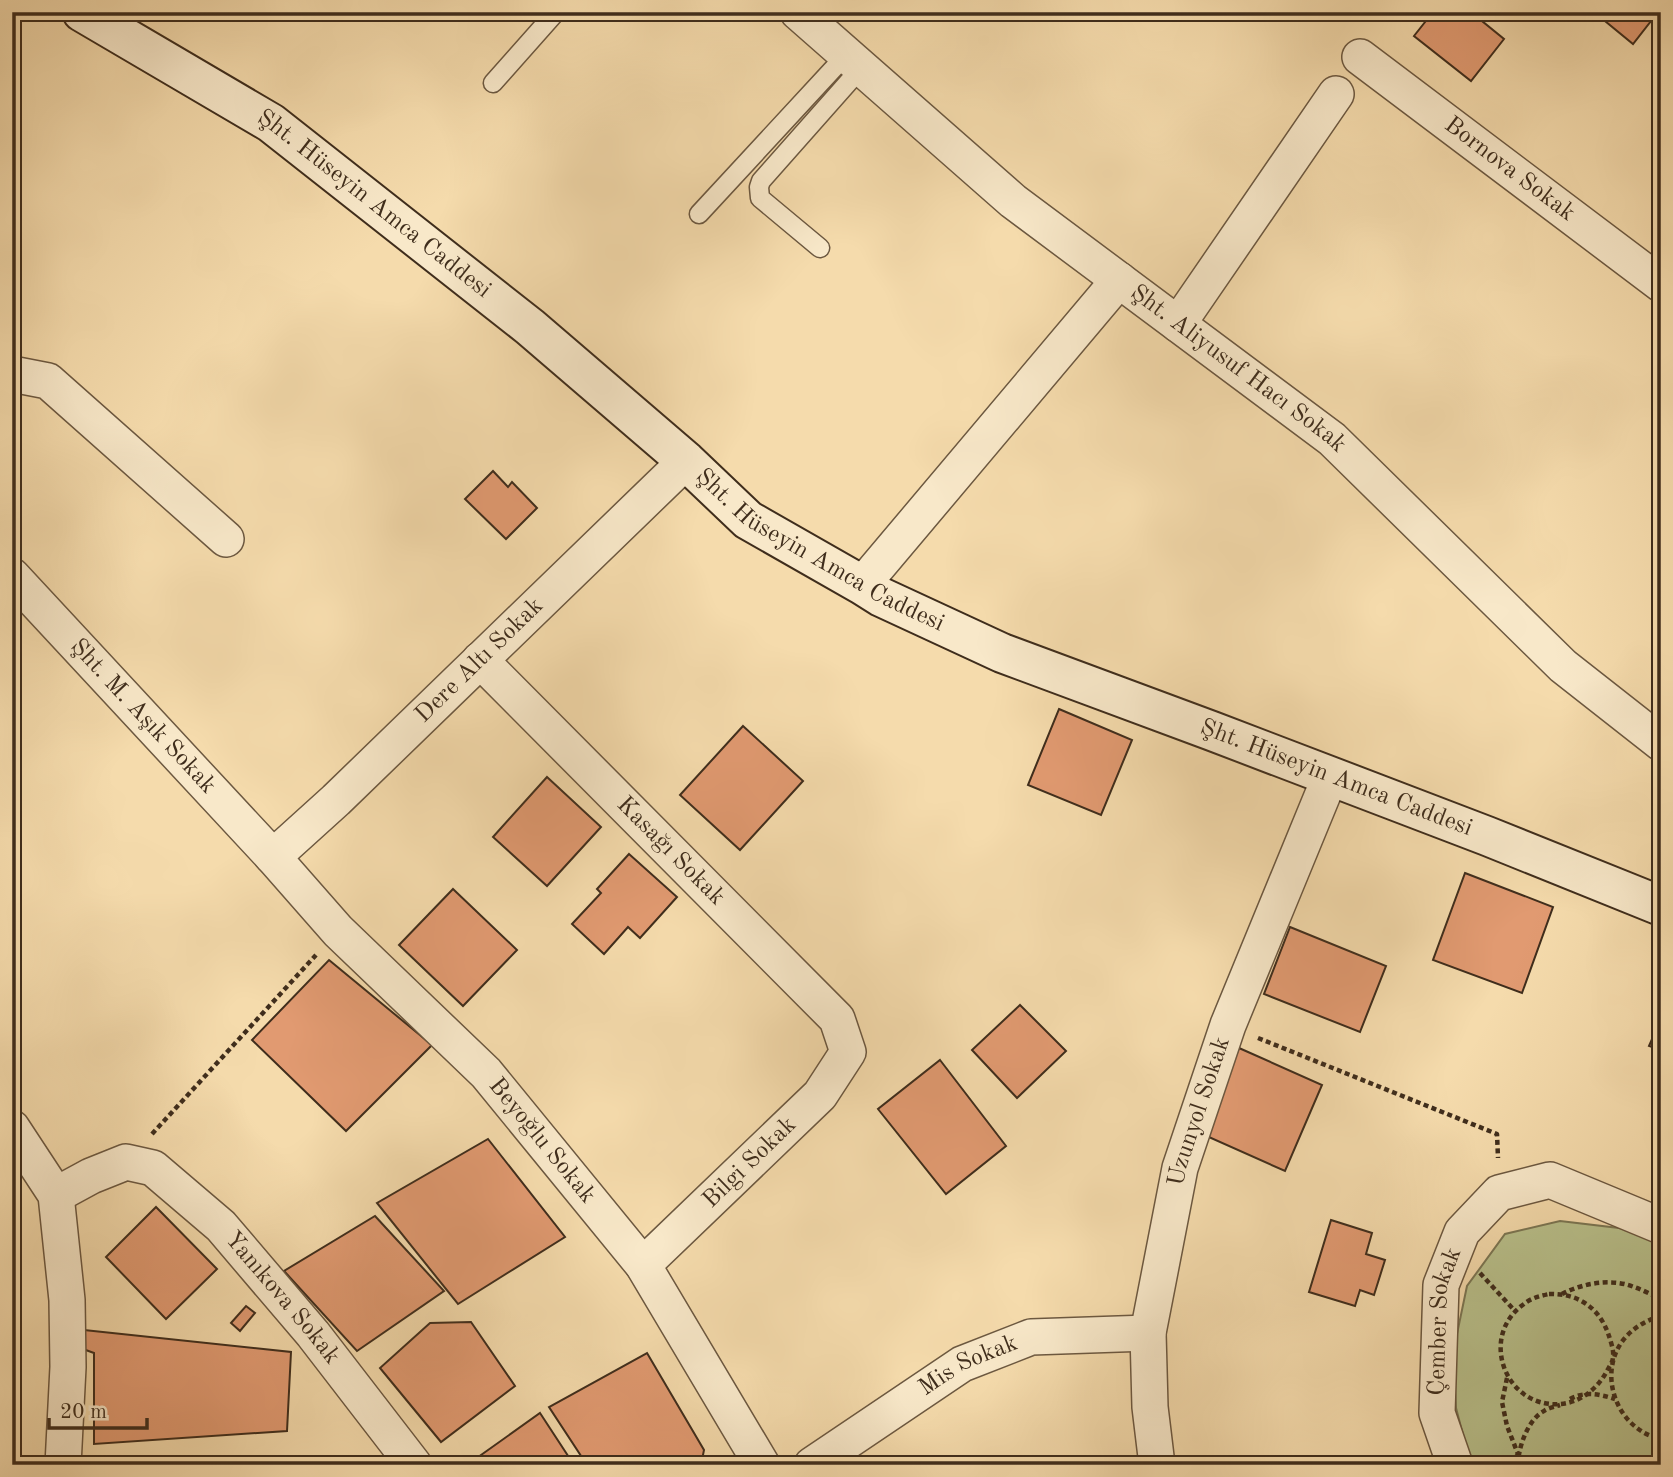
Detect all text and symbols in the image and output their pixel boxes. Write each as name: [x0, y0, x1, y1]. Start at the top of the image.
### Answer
street label: Şht. Hüseyin Amca Caddesi: [253, 106, 495, 303]
street label: Bornova Sokak: [1440, 113, 1579, 226]
street label: Şht. Aliyusuf Hacı Sokak: [1126, 281, 1350, 457]
street label: Şht. Hüseyin Amca Caddesi: [691, 465, 948, 636]
street label: Dere Altı Sokak: [411, 594, 548, 728]
street label: Şht. M. Aşık Sokak: [65, 635, 220, 799]
street label: Şht. Hüseyin Amca Caddesi: [1197, 716, 1476, 841]
street label: Kasağı Sokak: [612, 793, 729, 910]
street label: Uzunyol Sokak: [1165, 1034, 1235, 1188]
street label: Beyoğlu Sokak: [484, 1074, 600, 1208]
street label: Bilgi Sokak: [699, 1113, 801, 1213]
street label: Yanıkova Sokak: [220, 1227, 344, 1369]
street label: Çember Sokak: [1426, 1245, 1466, 1396]
street label: Mis Sokak: [915, 1331, 1021, 1401]
scale bar: [49, 1386, 147, 1430]
text: 20 m: [60, 1402, 107, 1423]

